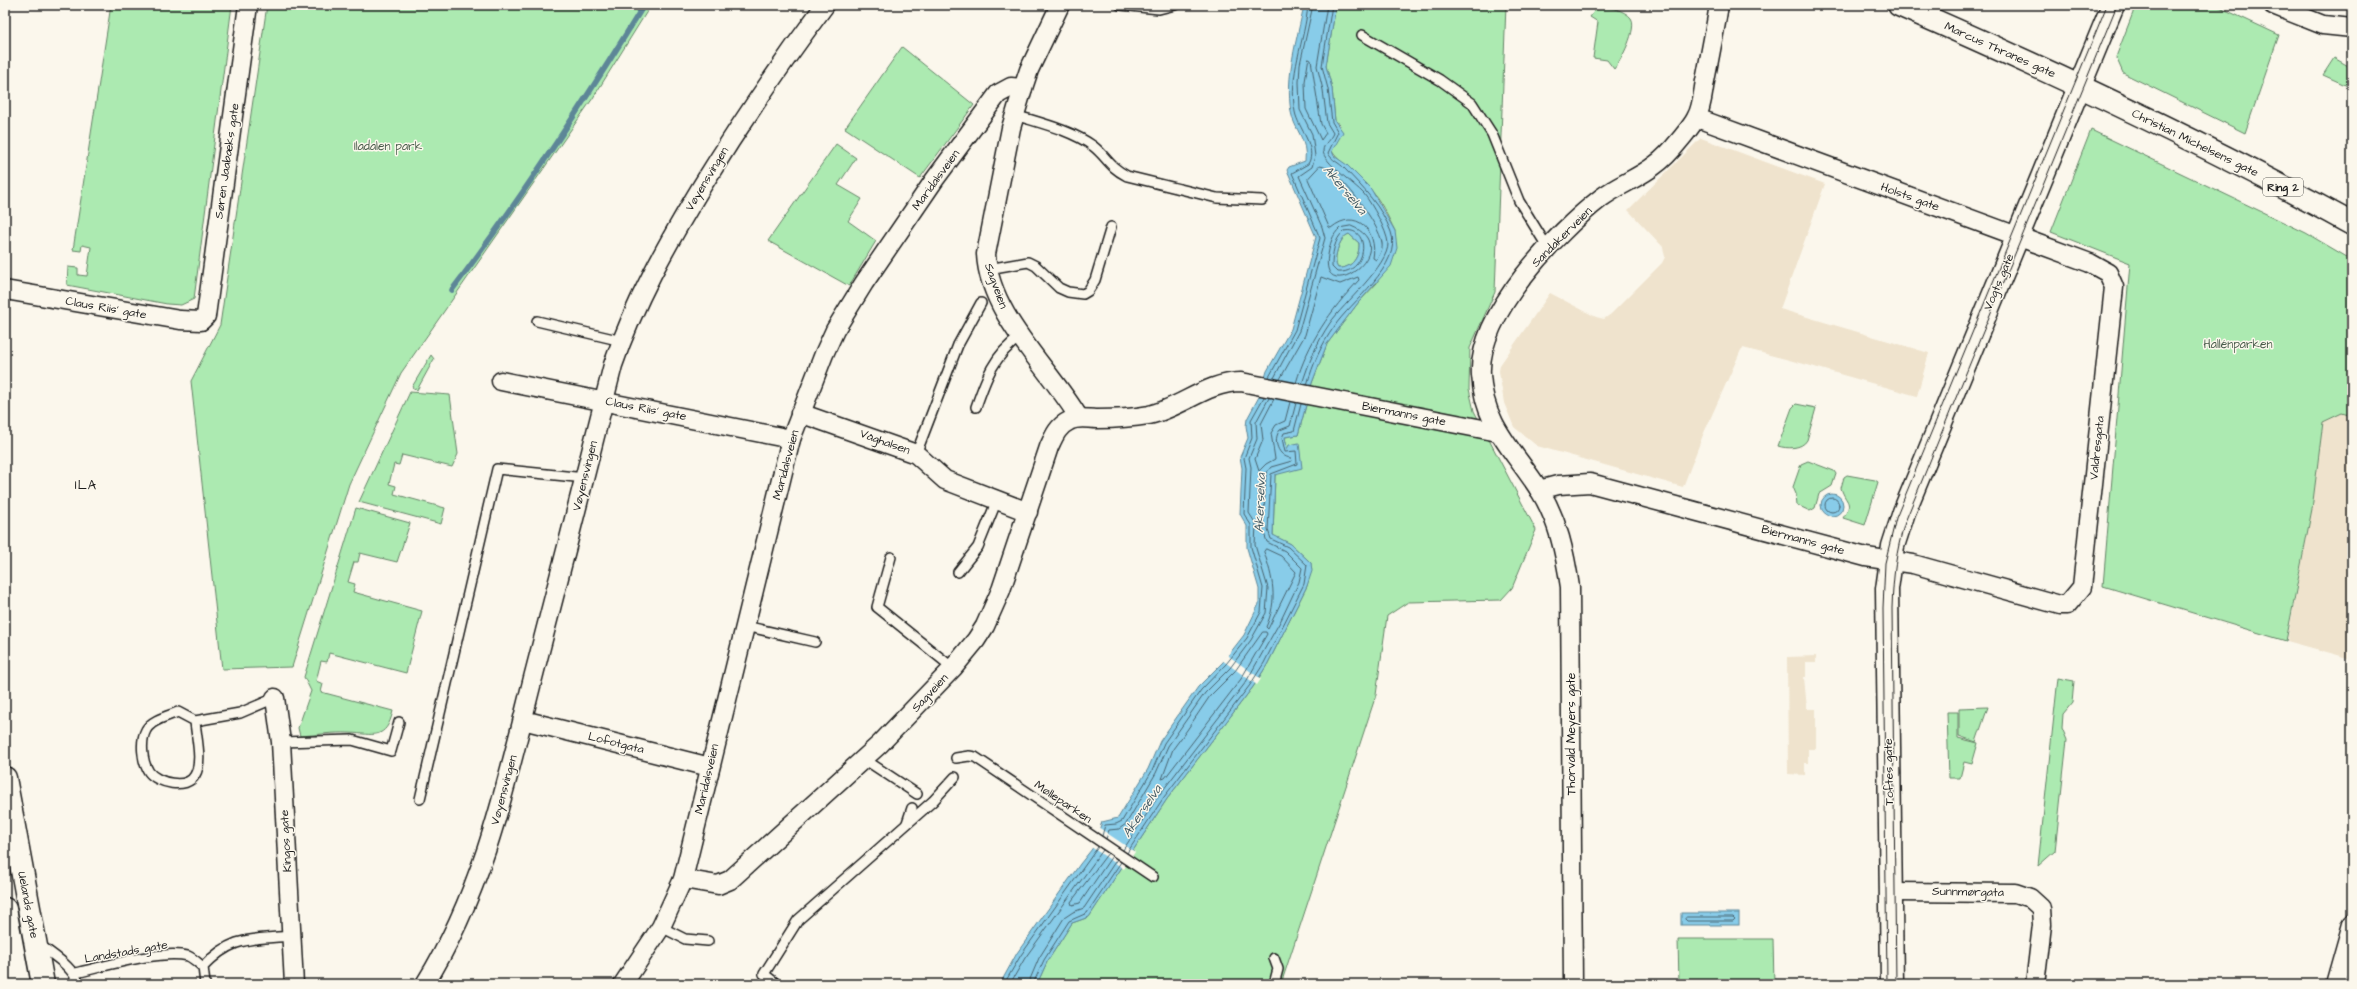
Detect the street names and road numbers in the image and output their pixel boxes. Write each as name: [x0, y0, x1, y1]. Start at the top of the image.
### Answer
street label: Marcus Thranes gate: [1941, 18, 2059, 83]
street label: Søren Jaabæks gate: [210, 102, 245, 220]
street label: Christian Michelsens gate: [2128, 105, 2262, 182]
street label: Vøyensvingen: [681, 144, 734, 215]
street label: Maridalsveien: [908, 146, 964, 214]
road number: Ring 2: [2263, 178, 2303, 196]
street label: Holsts gate: [1878, 179, 1942, 217]
street label: Sandakerveien: [1528, 203, 1596, 271]
street label: Vogts gate: [1979, 251, 2020, 313]
street label: Sagveien: [979, 261, 1012, 311]
street label: Claus Riis' gate: [64, 293, 148, 325]
street label: Claus Riis' gate: [604, 393, 688, 426]
street label: Biermanns gate: [1360, 398, 1448, 432]
street label: Valdresgata: [2085, 415, 2110, 481]
street label: Våghalsen: [857, 425, 912, 460]
street label: Maridalsveien: [769, 428, 803, 502]
street label: Vøyensvingen: [568, 439, 603, 513]
street label: Biermanns gate: [1759, 521, 1847, 560]
street label: Sagveien: [908, 670, 953, 717]
street label: Thorvald Meyers gate: [1563, 672, 1581, 795]
street label: Lofotgata: [586, 728, 646, 759]
street label: Toftes gate: [1880, 738, 1899, 806]
street label: Maridalsveien: [691, 742, 723, 816]
street label: Vøyensvingen: [486, 753, 523, 827]
street label: Mølleparken: [1031, 776, 1095, 828]
street label: Kingos gate: [276, 809, 297, 873]
street label: Uelands gate: [12, 870, 43, 941]
street label: Sunnmørgata: [1932, 883, 2004, 902]
street label: Landstads gate: [83, 936, 170, 969]

